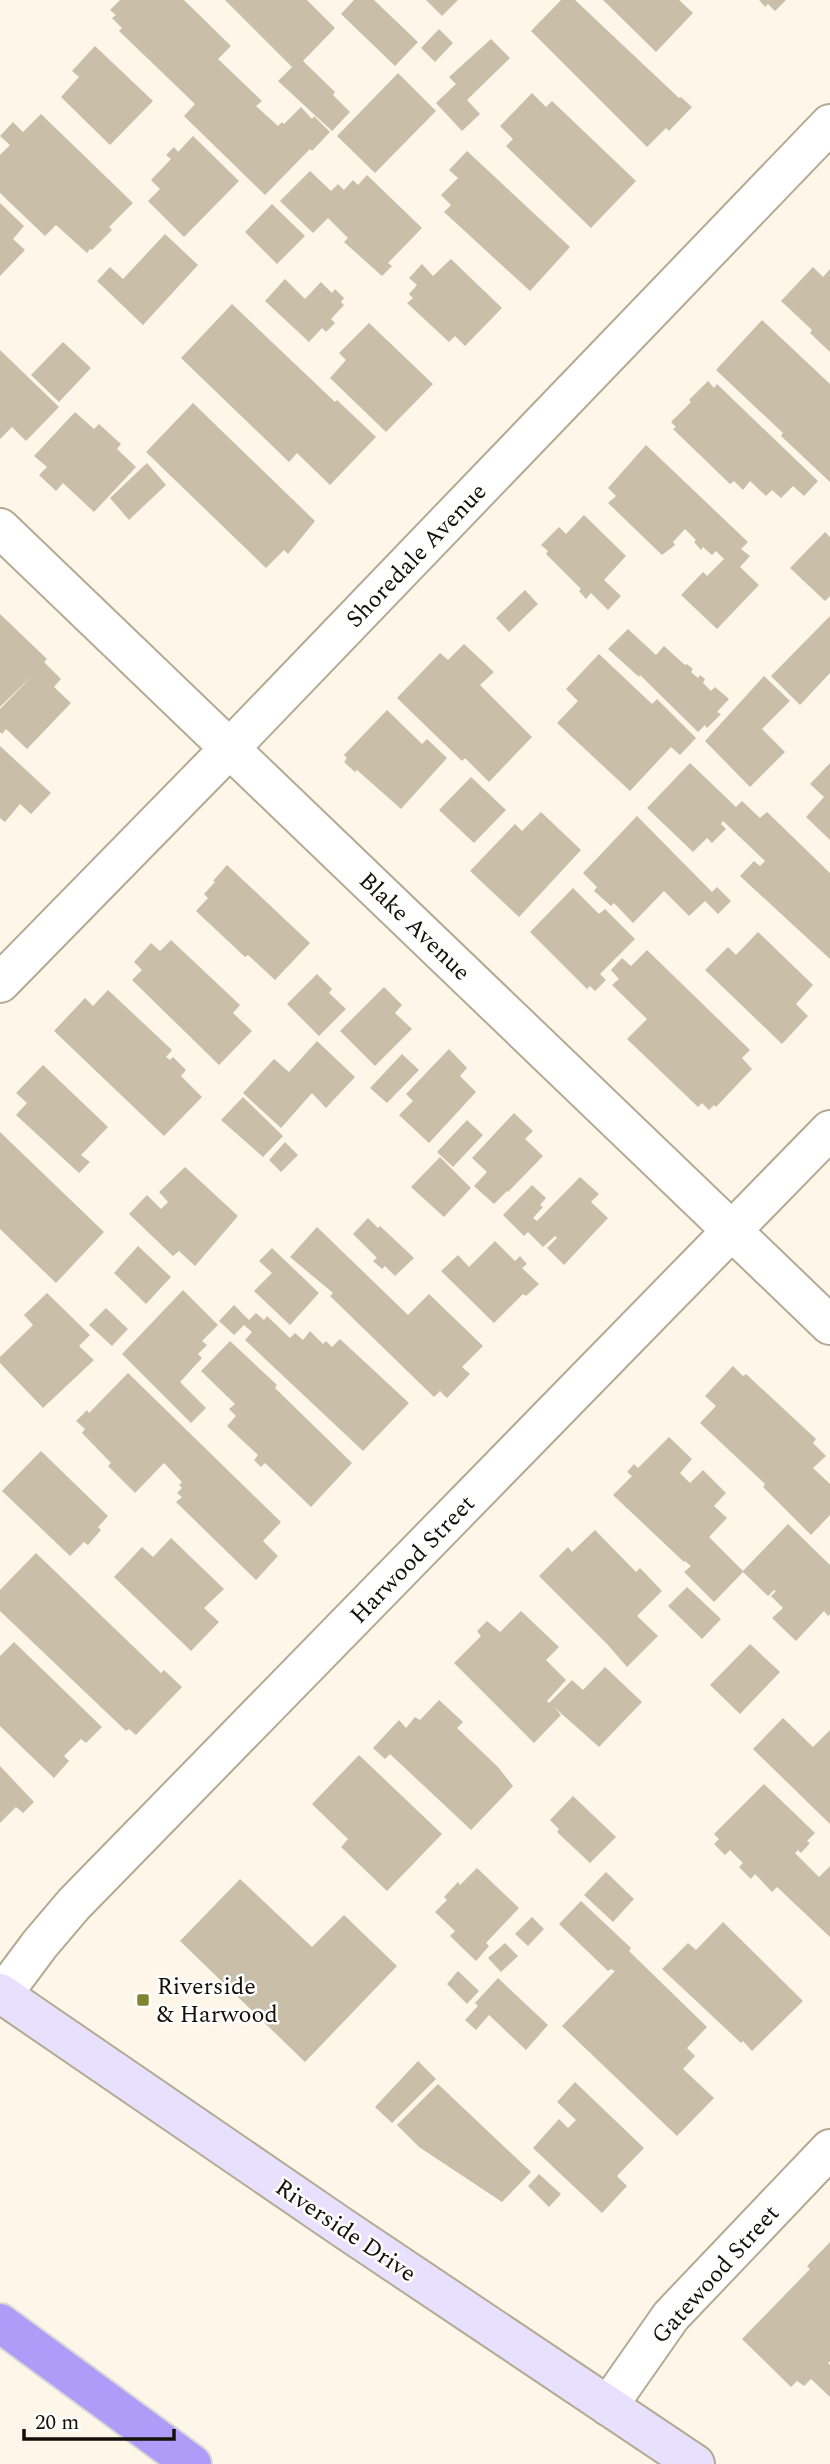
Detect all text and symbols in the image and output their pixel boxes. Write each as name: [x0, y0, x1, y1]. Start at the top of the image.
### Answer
street label: Shoredale Avenue: [338, 475, 496, 636]
street label: Blake Avenue: [350, 864, 479, 990]
street label: Harwood Street: [342, 1487, 484, 1632]
place label: Riverside & Harwood: [157, 1969, 278, 2033]
marker: Riverside & Harwood: [135, 1992, 151, 2008]
street label: Riverside Drive: [268, 2170, 423, 2292]
street label: Gatewood Street: [643, 2197, 788, 2352]
scale bar: [24, 2398, 175, 2442]
text: 20 m: [35, 2407, 79, 2439]

